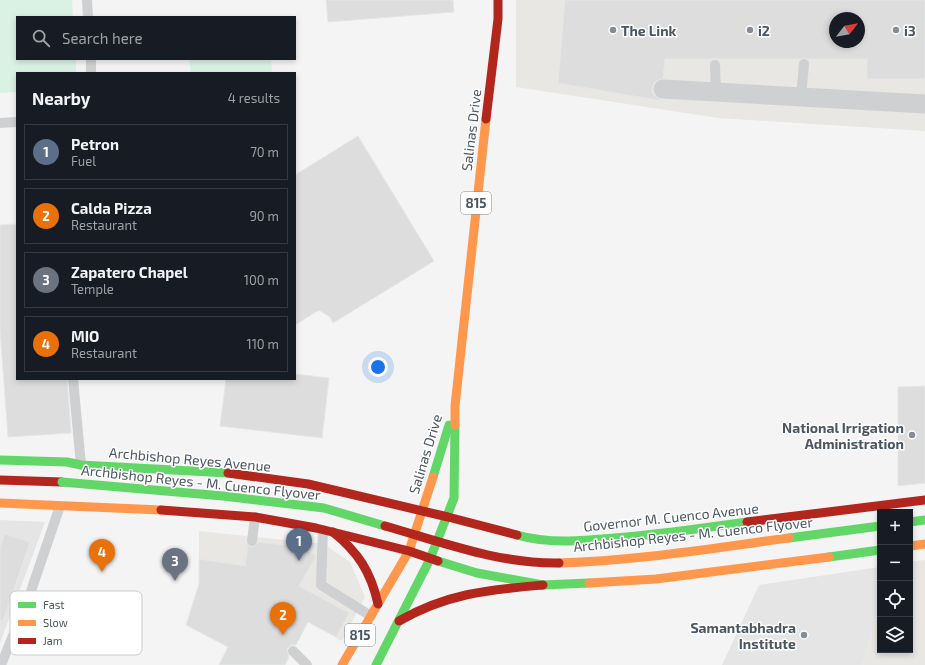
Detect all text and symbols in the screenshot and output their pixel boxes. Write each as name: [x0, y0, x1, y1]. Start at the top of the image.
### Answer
north arrow: [829, 12, 865, 48]
search box: [16, 16, 296, 60]
place label: The Link: [621, 22, 677, 39]
place label: i2: [758, 22, 770, 39]
place label: i3: [904, 22, 916, 39]
marker: The Link: [608, 25, 618, 35]
marker: i2: [745, 25, 755, 35]
marker: i3: [891, 25, 901, 35]
icon: search: [30, 27, 52, 49]
text: Search here: [62, 29, 143, 47]
text: Nearby: [32, 88, 90, 108]
street label: Salinas Drive: [458, 88, 484, 172]
text: 4 results: [228, 90, 280, 106]
text: Petron: [71, 135, 119, 153]
text: 1: [43, 144, 49, 160]
text: 70 m: [250, 144, 279, 160]
text: Fuel: [71, 153, 96, 169]
road number: 815: [461, 192, 491, 214]
text: Calda Pizza: [71, 199, 152, 217]
text: 2: [42, 208, 50, 224]
text: 90 m: [249, 208, 279, 224]
text: Restaurant: [71, 217, 137, 233]
text: Zapatero Chapel: [71, 263, 188, 281]
text: 3: [42, 272, 50, 288]
text: 100 m: [244, 272, 279, 288]
text: Temple: [71, 281, 114, 297]
text: MIO: [71, 327, 99, 345]
text: 4: [42, 336, 50, 352]
text: 110 m: [247, 336, 279, 352]
text: Restaurant: [71, 345, 137, 361]
your location: [368, 357, 388, 377]
street label: Salinas Drive: [405, 412, 445, 496]
place label: National Irrigation Administration: [782, 419, 904, 452]
marker: National Irrigation Administration: [907, 430, 917, 440]
street label: Archbishop Reyes Avenue: [108, 443, 272, 475]
street label: Archbishop Reyes - M. Cuenco Flyover: [80, 461, 322, 503]
street label: Governor M. Cuenco Avenue: [582, 499, 760, 535]
map controls: [877, 509, 913, 653]
button: +: [877, 509, 913, 545]
street label: Archbishop Reyes - M. Cuenco Flyover: [572, 513, 814, 555]
pin: 1: [286, 528, 312, 561]
pin: 4: [89, 539, 115, 572]
button: −: [877, 545, 913, 581]
pin: 3: [162, 548, 188, 581]
button: locate: [877, 581, 913, 617]
legend: [10, 591, 142, 655]
text: Fast: [43, 598, 65, 611]
pin: 2: [270, 602, 296, 635]
text: Slow: [43, 616, 68, 629]
button: layers: [877, 617, 913, 653]
place label: Samantabhadra Institute: [690, 619, 796, 652]
road number: 815: [345, 624, 375, 646]
marker: Samantabhadra Institute: [799, 630, 809, 640]
text: Jam: [43, 634, 62, 647]

